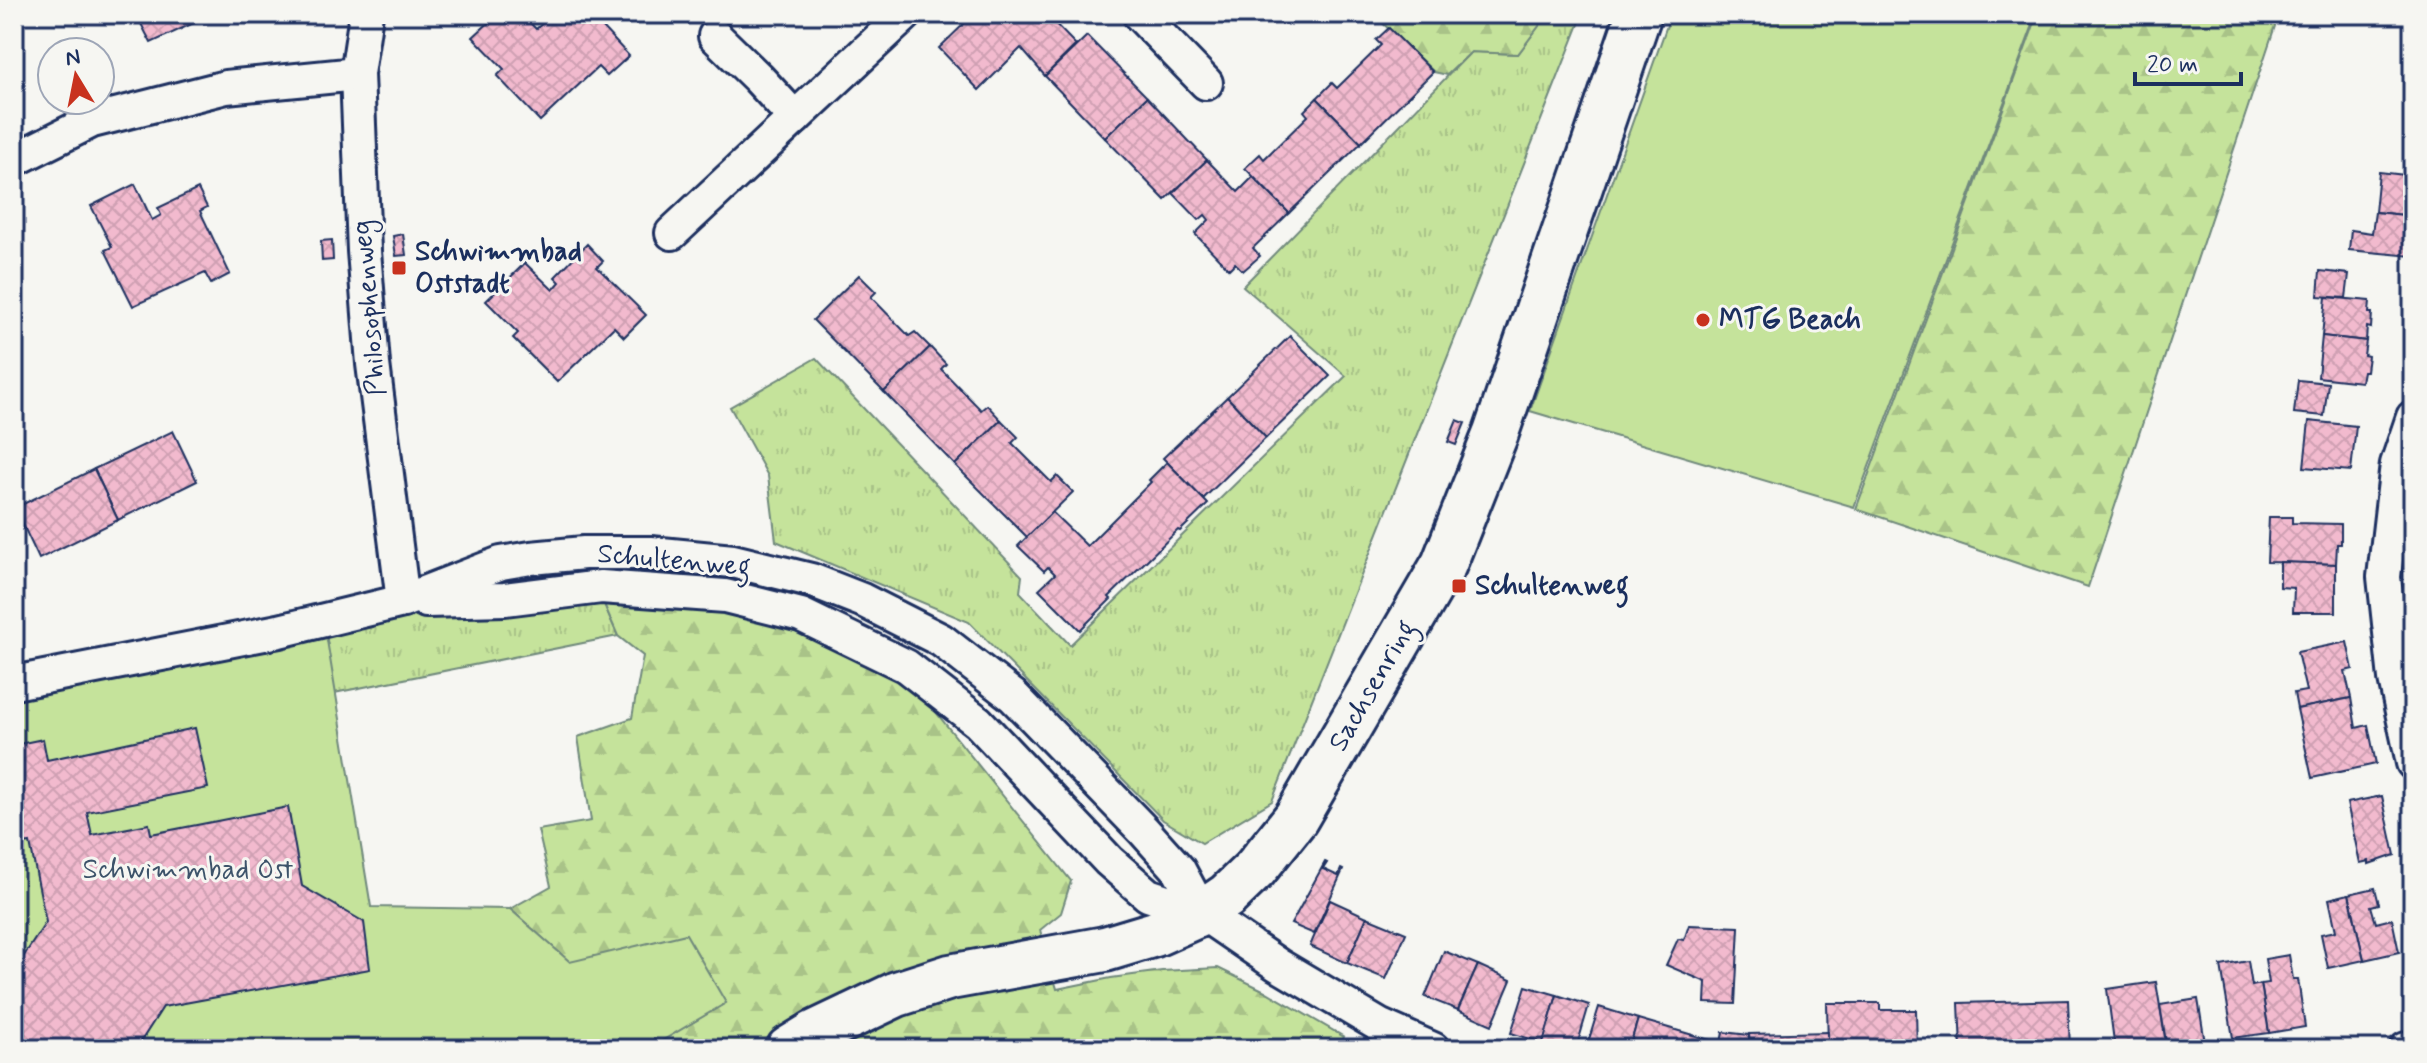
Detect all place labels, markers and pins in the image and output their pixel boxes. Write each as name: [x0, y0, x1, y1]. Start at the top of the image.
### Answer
place label: Schwimmbad Oststadt: [415, 234, 582, 303]
marker: Schwimmbad Oststadt: [390, 259, 408, 277]
place label: MTG Beach: [1719, 302, 1861, 339]
marker: MTG Beach: [1694, 311, 1712, 329]
place label: Schultenweg: [1475, 568, 1629, 608]
marker: Schultenweg: [1450, 577, 1468, 595]

